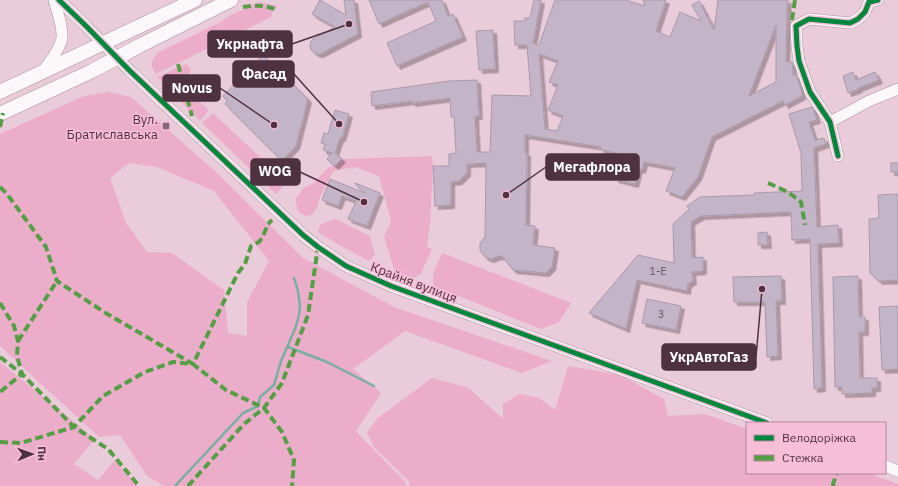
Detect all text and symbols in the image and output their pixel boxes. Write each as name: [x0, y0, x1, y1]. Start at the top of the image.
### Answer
callout: Укрнафта: [208, 31, 292, 57]
text: Укрнафта: [216, 35, 284, 53]
callout: Фасад: [233, 61, 294, 87]
text: Фасад: [241, 65, 287, 83]
callout: Novus: [163, 75, 220, 101]
text: Novus: [172, 79, 212, 97]
place label: Вул. Братиславська: [66, 111, 158, 143]
marker: Вул. Братиславська: [161, 121, 171, 131]
callout: Мегафлора: [546, 154, 639, 180]
text: Мегафлора: [553, 158, 631, 176]
callout: WOG: [251, 159, 300, 185]
text: WOG: [258, 162, 292, 180]
street label: Крайня вулиця: [368, 258, 460, 307]
house number: 1-Е: [649, 264, 667, 278]
house number: 3: [658, 307, 664, 321]
callout: УкрАвтоГаз: [662, 344, 756, 370]
text: УкрАвтоГаз: [670, 348, 748, 366]
legend: [746, 422, 886, 474]
text: Велодоріжка: [782, 430, 856, 445]
north arrow: [12, 434, 52, 474]
text: Пн: [35, 446, 49, 461]
text: Стежка: [782, 450, 824, 465]

